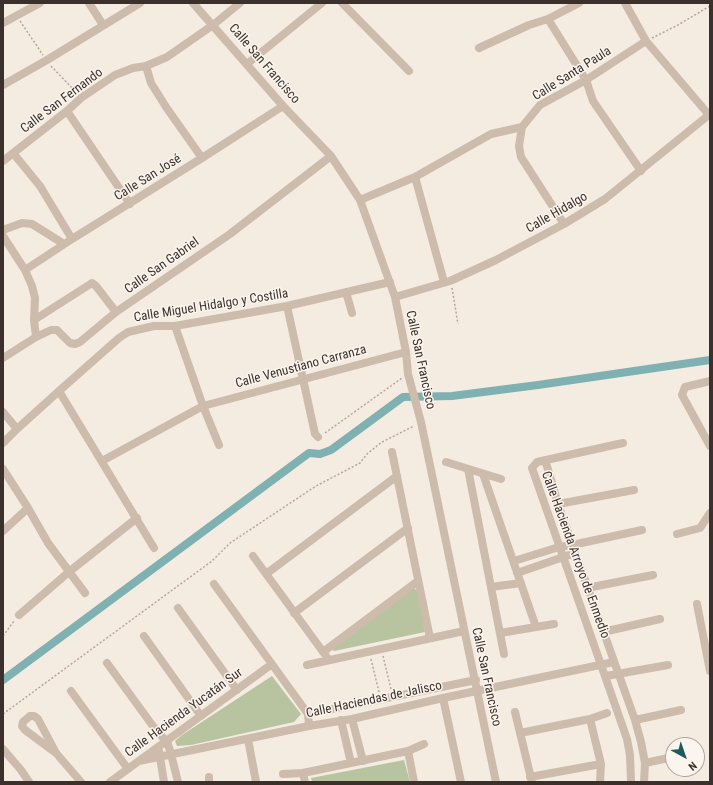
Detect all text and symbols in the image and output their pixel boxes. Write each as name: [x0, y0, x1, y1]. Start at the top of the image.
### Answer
street label: Calle San Francisco: [225, 21, 303, 107]
street label: Calle Santa Paula: [530, 44, 614, 104]
street label: Calle San Fernando: [18, 65, 106, 137]
street label: Calle San José: [112, 151, 184, 205]
street label: Calle Hidalgo: [524, 189, 590, 237]
street label: Calle San Gabriel: [122, 235, 202, 297]
street label: Calle Miguel Hidalgo y Costilla: [133, 286, 289, 326]
street label: Calle San Francisco: [402, 309, 438, 411]
street label: Calle Venustiano Carranza: [234, 342, 368, 392]
street label: Calle Hacienda Arroyo de Enmedio: [537, 469, 613, 641]
street label: Calle San Francisco: [468, 626, 504, 728]
street label: Calle Hacienda Yucatán Sur: [122, 665, 246, 761]
street label: Calle Haciendas de Jalisco: [305, 678, 443, 722]
north arrow: [665, 737, 705, 777]
text: N: [686, 759, 699, 773]

